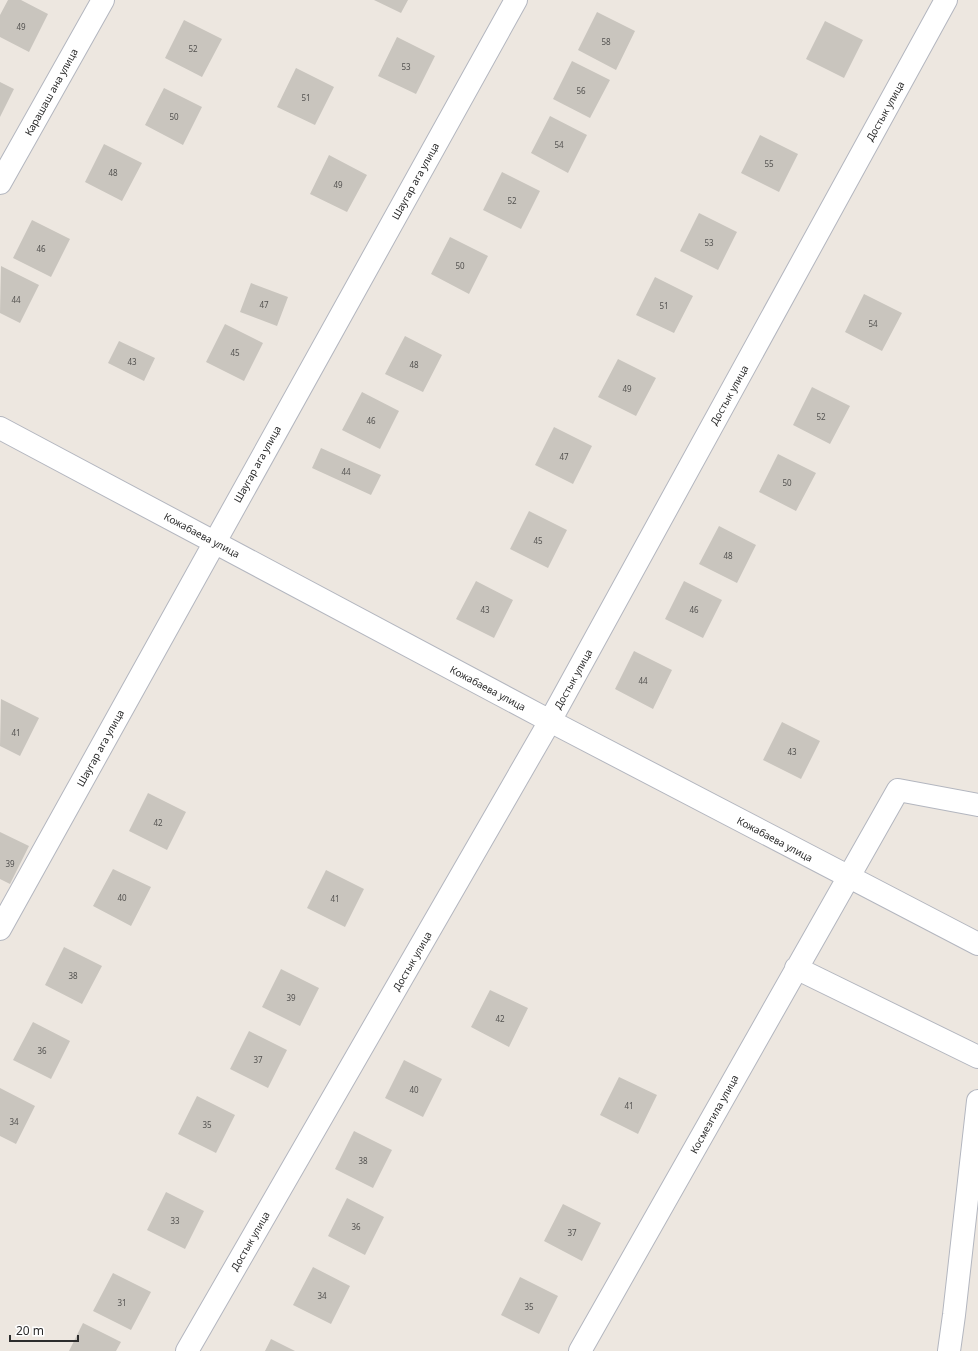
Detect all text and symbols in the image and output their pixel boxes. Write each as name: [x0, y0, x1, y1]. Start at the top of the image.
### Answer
house number: 49: [16, 21, 26, 32]
house number: 58: [601, 36, 611, 47]
house number: 52: [188, 43, 198, 54]
street label: Карашаш ана улица: [21, 46, 81, 138]
house number: 53: [401, 61, 411, 72]
street label: Достык улица: [863, 78, 907, 144]
house number: 56: [576, 85, 586, 96]
house number: 51: [301, 92, 311, 103]
house number: 50: [169, 111, 179, 122]
house number: 54: [554, 139, 564, 150]
street label: Шаугар ага улица: [388, 140, 442, 222]
house number: 55: [764, 158, 774, 169]
house number: 48: [108, 167, 118, 178]
house number: 49: [333, 179, 343, 190]
house number: 52: [507, 195, 517, 206]
house number: 53: [704, 237, 714, 248]
house number: 46: [36, 243, 46, 254]
house number: 50: [455, 260, 465, 271]
house number: 44: [11, 294, 21, 305]
house number: 47: [259, 299, 269, 310]
house number: 51: [659, 300, 669, 311]
house number: 54: [868, 318, 878, 329]
house number: 45: [230, 347, 240, 358]
house number: 43: [127, 356, 137, 367]
house number: 48: [409, 359, 419, 370]
street label: Достык улица: [707, 362, 751, 428]
house number: 49: [622, 383, 632, 394]
house number: 52: [816, 411, 826, 422]
house number: 46: [366, 415, 376, 426]
street label: Шаугар ага улица: [230, 423, 284, 505]
house number: 47: [559, 451, 569, 462]
house number: 44: [341, 466, 351, 477]
house number: 50: [782, 477, 792, 488]
street label: Кожабаева улица: [162, 509, 242, 561]
house number: 45: [533, 535, 543, 546]
house number: 48: [723, 550, 733, 561]
house number: 43: [480, 604, 490, 615]
house number: 46: [689, 604, 699, 615]
street label: Достык улица: [551, 646, 595, 712]
street label: Кожабаева улица: [448, 662, 528, 714]
house number: 44: [638, 675, 648, 686]
street label: Шаугар ага улица: [73, 707, 127, 789]
house number: 41: [11, 727, 21, 738]
house number: 43: [787, 746, 797, 757]
street label: Кожабаева улица: [735, 813, 815, 865]
house number: 42: [153, 817, 163, 828]
house number: 39: [5, 858, 15, 869]
house number: 40: [117, 892, 127, 903]
house number: 41: [330, 893, 340, 904]
street label: Достык улица: [389, 929, 435, 993]
house number: 38: [68, 970, 78, 981]
house number: 39: [286, 992, 296, 1003]
house number: 42: [495, 1013, 505, 1024]
house number: 36: [37, 1045, 47, 1056]
house number: 37: [253, 1054, 263, 1065]
street label: Космезгила улица: [687, 1072, 741, 1156]
house number: 40: [409, 1084, 419, 1095]
house number: 41: [624, 1100, 634, 1111]
house number: 34: [9, 1116, 19, 1127]
house number: 35: [202, 1119, 212, 1130]
house number: 38: [358, 1155, 368, 1166]
street label: Достык улица: [227, 1209, 273, 1273]
house number: 33: [170, 1215, 180, 1226]
house number: 36: [351, 1221, 361, 1232]
house number: 37: [567, 1227, 577, 1238]
house number: 34: [317, 1290, 327, 1301]
house number: 31: [117, 1297, 127, 1308]
house number: 35: [524, 1301, 534, 1312]
scale bar: [10, 1317, 78, 1343]
text: 20 m: [16, 1322, 44, 1339]

